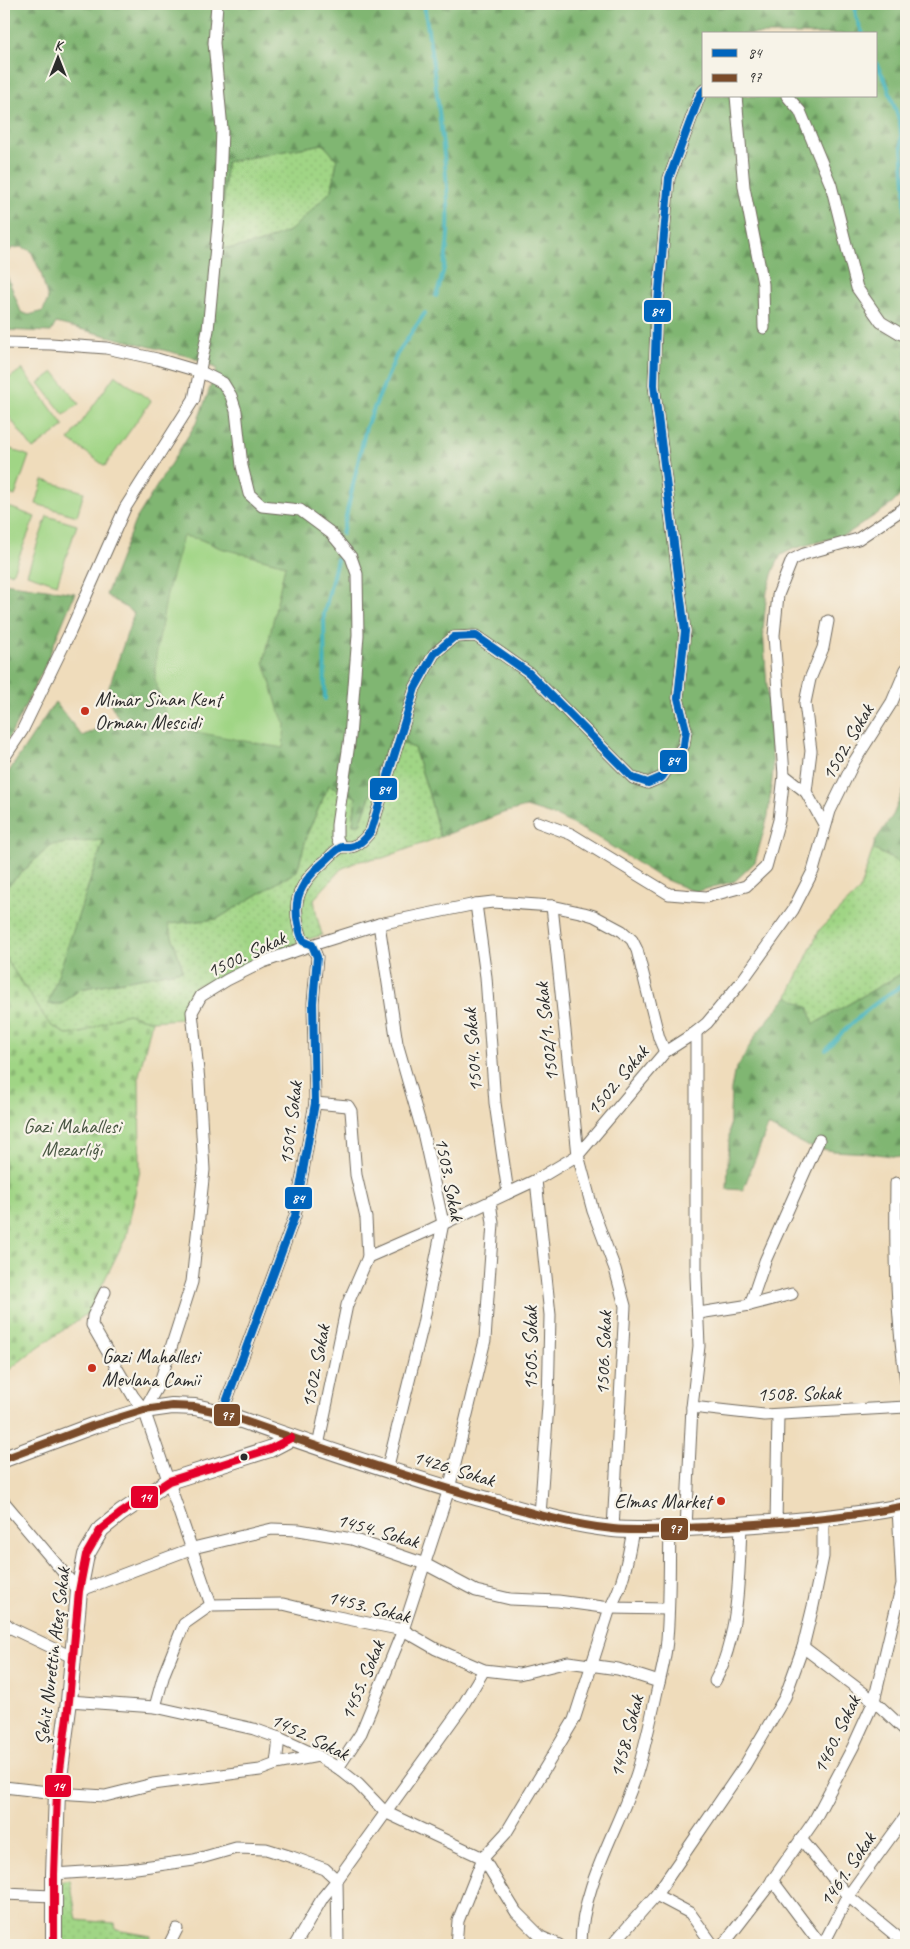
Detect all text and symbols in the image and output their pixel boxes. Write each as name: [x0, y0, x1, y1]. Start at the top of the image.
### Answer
north arrow: [32, 32, 82, 82]
legend: [702, 32, 878, 98]
text: K: [54, 37, 64, 54]
text: 84: [748, 44, 763, 63]
text: 97: [748, 68, 763, 87]
line badge: 84: [643, 299, 672, 323]
text: 84: [651, 303, 665, 320]
place label: Mimar Sinan Kent Ormanı Mescidi: [95, 687, 225, 735]
street label: 1502. Sokak: [816, 698, 880, 785]
marker: Mimar Sinan Kent Ormanı Mescidi: [79, 705, 91, 717]
line badge: 84: [659, 749, 688, 773]
text: 84: [667, 752, 681, 769]
line badge: 84: [369, 777, 398, 801]
text: 84: [378, 781, 392, 798]
street label: 1500. Sokak: [203, 925, 291, 984]
street label: 1502/1. Sokak: [529, 979, 564, 1083]
street label: 1504. Sokak: [457, 1005, 488, 1093]
street label: 1502. Sokak: [581, 1039, 655, 1121]
street label: 1501. Sokak: [273, 1078, 308, 1166]
park label: Gazi Mahallesi Mezarlığı: [23, 1114, 123, 1162]
street label: 1503. Sokak: [429, 1135, 470, 1224]
line badge: 84: [284, 1186, 313, 1210]
text: 84: [292, 1190, 306, 1207]
street label: 1505. Sokak: [518, 1304, 543, 1390]
street label: 1506. Sokak: [590, 1309, 618, 1395]
street label: 1502. Sokak: [295, 1321, 336, 1410]
place label: Gazi Mahallesi Mevlana Camii: [102, 1344, 202, 1392]
marker: Gazi Mahallesi Mevlana Camii: [86, 1362, 98, 1374]
street label: 1508. Sokak: [757, 1380, 843, 1407]
line badge: 97: [213, 1403, 241, 1427]
text: 97: [221, 1407, 235, 1424]
street label: 1426. Sokak: [410, 1444, 499, 1493]
unlabelled marker: [239, 1452, 249, 1462]
line badge: 14: [130, 1485, 159, 1509]
text: 14: [139, 1489, 153, 1506]
place label: Elmas Market: [614, 1489, 714, 1514]
marker: Elmas Market: [715, 1495, 727, 1507]
street label: 1454. Sokak: [334, 1507, 423, 1555]
line badge: 97: [660, 1517, 689, 1541]
text: 97: [669, 1520, 683, 1537]
street label: Şehit Nurettin Ateş Sokak: [29, 1564, 76, 1746]
street label: 1453. Sokak: [325, 1584, 414, 1629]
street label: 1455. Sokak: [335, 1635, 391, 1724]
street label: 1460. Sokak: [807, 1689, 867, 1777]
street label: 1458. Sokak: [604, 1691, 650, 1780]
street label: 1452. Sokak: [267, 1707, 355, 1767]
line badge: 14: [44, 1774, 72, 1798]
text: 14: [52, 1778, 66, 1795]
street label: 1461. Sokak: [814, 1826, 882, 1911]

